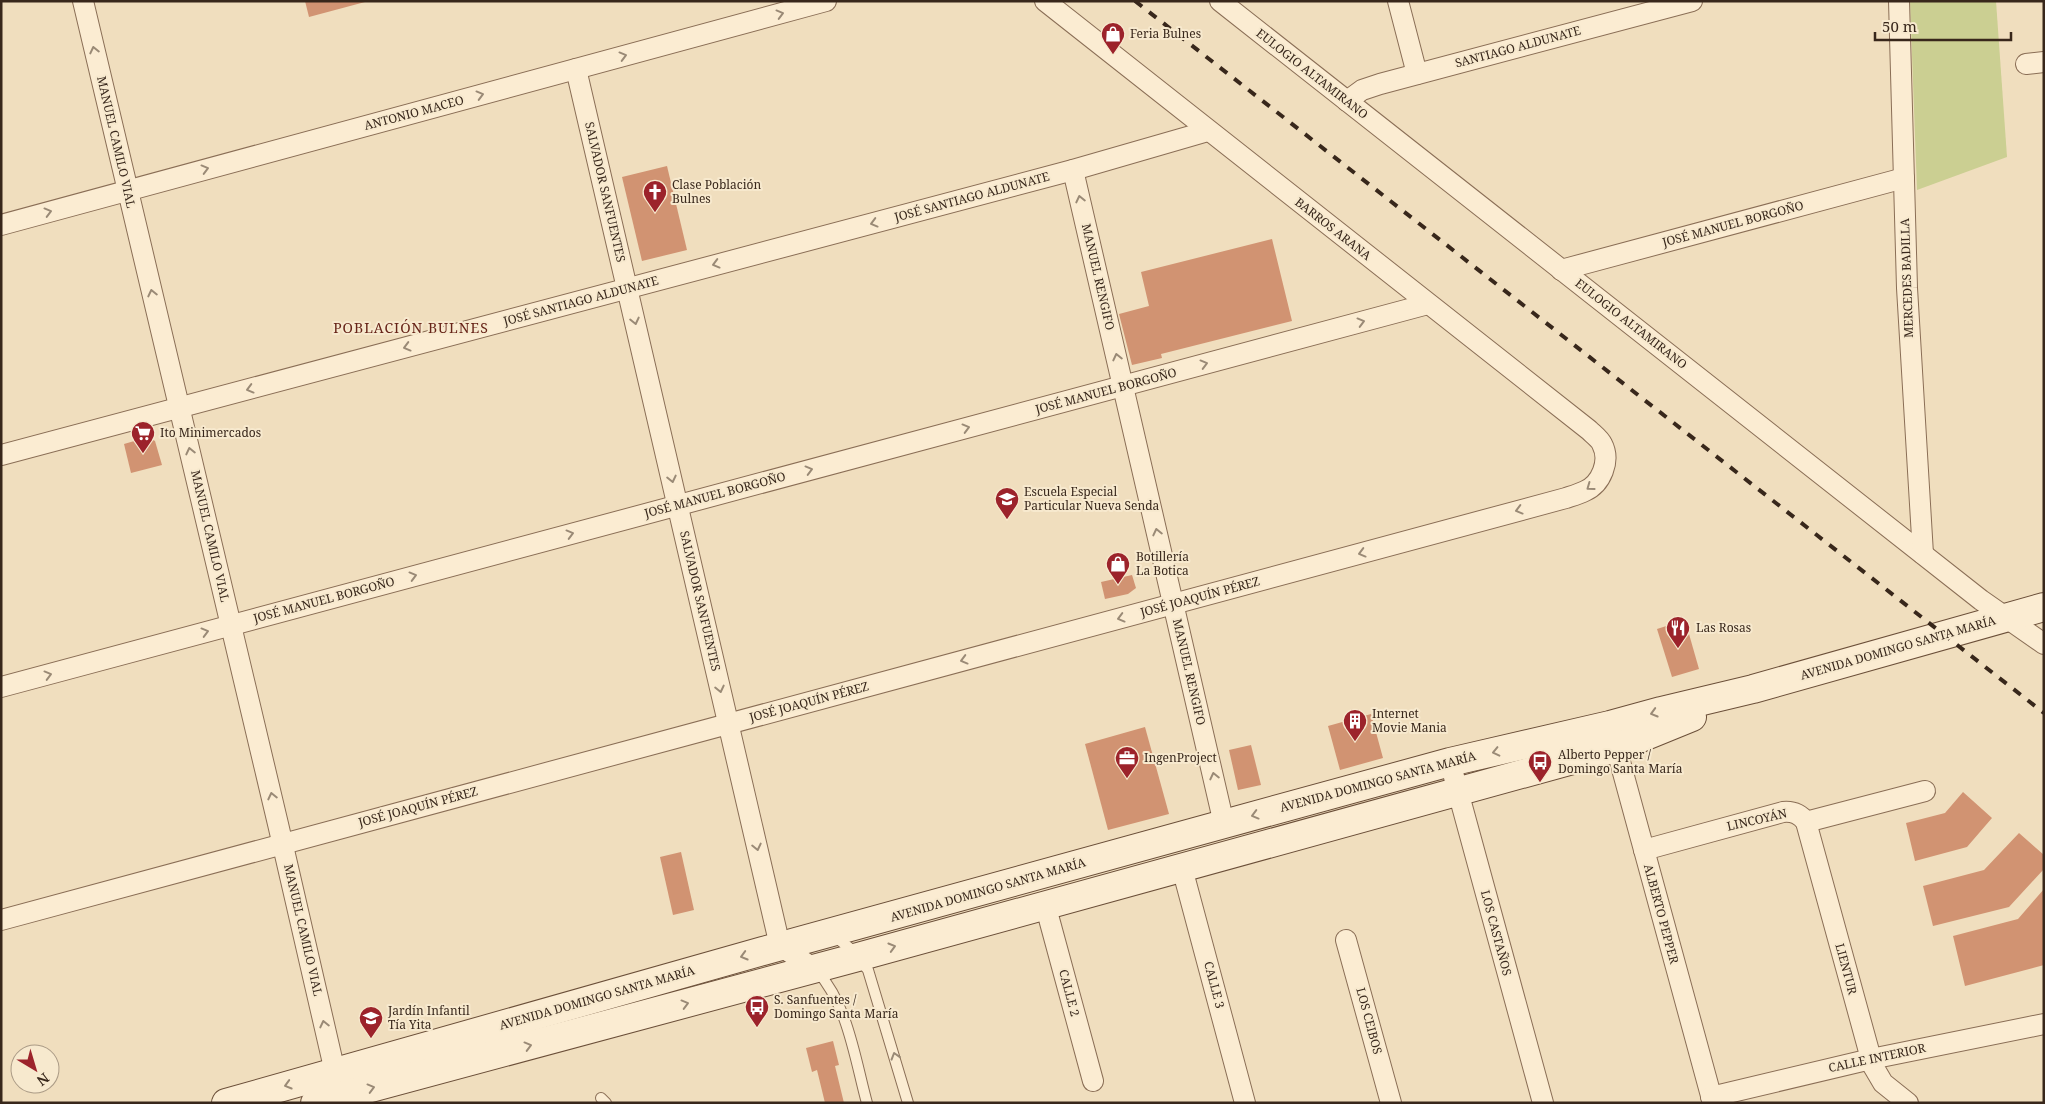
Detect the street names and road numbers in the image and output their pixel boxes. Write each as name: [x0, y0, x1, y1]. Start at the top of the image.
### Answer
street label: SANTIAGO ALDUNATE: [1453, 22, 1583, 71]
street label: EULOGIO ALTAMIRANO: [1253, 25, 1372, 123]
street label: MANUEL CAMILO VIAL: [93, 74, 140, 210]
street label: ANTONIO MACEO: [362, 91, 466, 134]
street label: SALVADOR SANFUENTES: [581, 120, 630, 264]
street label: JOSÉ SANTIAGO ALDUNATE: [892, 168, 1051, 226]
street label: BARROS ARANA: [1292, 193, 1375, 264]
street label: JOSÉ MANUEL BORGOÑO: [1659, 196, 1806, 251]
street label: MERCEDES BADILLA: [1896, 217, 1917, 338]
street label: MANUEL RENGIFO: [1078, 222, 1119, 332]
street label: JOSÉ SANTIAGO ALDUNATE: [501, 272, 660, 330]
street label: EULOGIO ALTAMIRANO: [1572, 275, 1691, 373]
street label: JOSÉ MANUEL BORGOÑO: [1032, 363, 1179, 418]
street label: JOSÉ MANUEL BORGOÑO: [641, 467, 788, 522]
street label: MANUEL CAMILO VIAL: [187, 468, 234, 604]
street label: SALVADOR SANFUENTES: [676, 529, 725, 673]
street label: JOSÉ MANUEL BORGOÑO: [250, 572, 397, 627]
street label: JOSÉ JOAQUÍN PÉREZ: [1137, 572, 1261, 621]
street label: AVENIDA DOMINGO SANTA MARÍA: [1798, 611, 1998, 684]
street label: MANUEL RENGIFO: [1169, 617, 1210, 727]
street label: JOSÉ JOAQUÍN PÉREZ: [746, 677, 870, 726]
street label: AVENIDA DOMINGO SANTA MARÍA: [1278, 747, 1478, 816]
street label: JOSÉ JOAQUÍN PÉREZ: [355, 782, 479, 831]
street label: LINCOYÁN: [1725, 804, 1789, 835]
street label: AVENIDA DOMINGO SANTA MARÍA: [888, 853, 1088, 926]
street label: MANUEL CAMILO VIAL: [280, 862, 327, 998]
street label: ALBERTO PEPPER: [1640, 862, 1683, 966]
street label: LOS CASTAÑOS: [1477, 888, 1516, 977]
street label: LIENTUR: [1831, 941, 1861, 996]
street label: CALLE 3: [1200, 959, 1229, 1011]
street label: AVENIDA DOMINGO SANTA MARÍA: [497, 961, 697, 1034]
street label: CALLE 2: [1055, 967, 1084, 1018]
street label: LOS CEIBOS: [1352, 986, 1387, 1056]
street label: CALLE INTERIOR: [1827, 1039, 1927, 1076]

